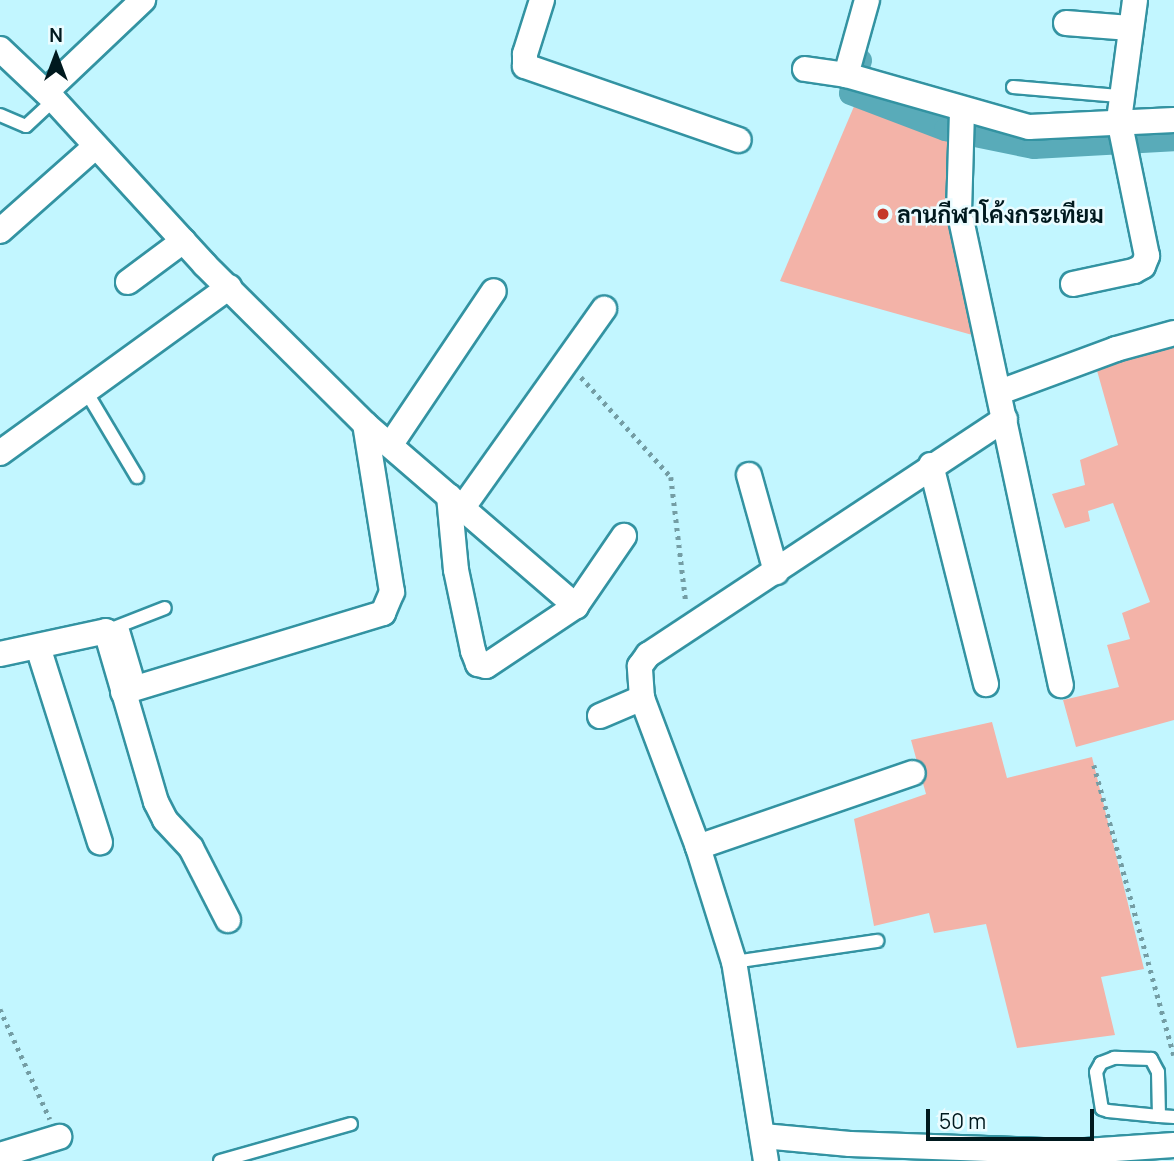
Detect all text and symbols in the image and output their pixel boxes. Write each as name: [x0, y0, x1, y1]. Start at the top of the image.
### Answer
north arrow: [21, 21, 91, 91]
text: N: [49, 22, 63, 48]
place label: ลานกีฬาโค้งกระเทียม: [897, 200, 1104, 228]
marker: ลานกีฬาโค้งกระเทียม: [875, 206, 891, 222]
scale bar: [929, 1094, 1097, 1138]
text: 50 m: [939, 1107, 986, 1135]

